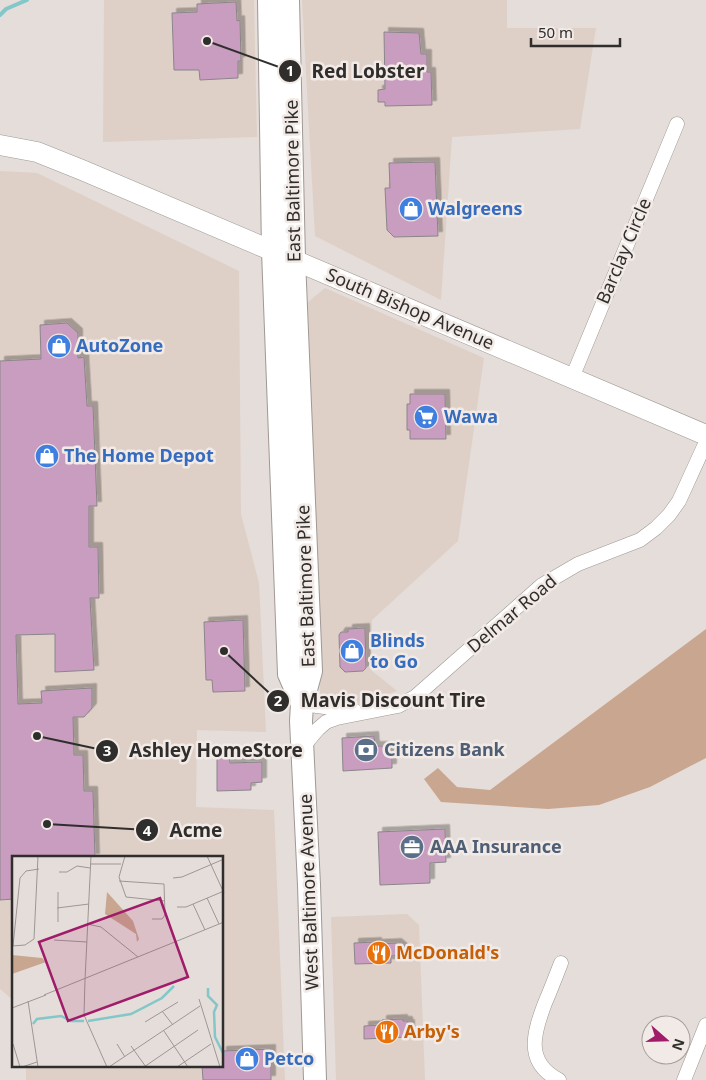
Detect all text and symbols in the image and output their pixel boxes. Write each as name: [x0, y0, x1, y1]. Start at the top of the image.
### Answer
scale bar: [531, 15, 620, 47]
text: 50 m: [538, 22, 573, 42]
callout: Red Lobster: [277, 54, 435, 88]
text: Red Lobster: [312, 58, 425, 84]
text: 1: [286, 60, 294, 80]
street label: East Baltimore Pike: [279, 100, 305, 262]
street label: Barclay Circle: [590, 194, 656, 307]
shop icon: Walgreens: [398, 196, 424, 222]
place label: Walgreens: [428, 196, 522, 220]
street label: South Bishop Avenue: [323, 262, 498, 354]
shop icon: AutoZone: [46, 333, 72, 359]
place label: AutoZone: [76, 333, 163, 357]
supermarket icon: Wawa: [413, 404, 439, 430]
place label: Wawa: [444, 404, 498, 428]
shop icon: The Home Depot: [34, 443, 60, 469]
place label: The Home Depot: [64, 443, 214, 467]
street label: East Baltimore Pike: [290, 504, 320, 668]
street label: Delmar Road: [461, 569, 561, 658]
place label: Blinds to Go: [370, 628, 425, 673]
shop icon: Blinds to Go: [339, 638, 365, 664]
callout: Mavis Discount Tire: [265, 684, 495, 718]
text: Mavis Discount Tire: [300, 687, 486, 713]
text: 2: [274, 690, 283, 710]
callout: Ashley HomeStore: [94, 734, 313, 768]
text: Ashley HomeStore: [129, 737, 303, 763]
bank icon: Citizens Bank: [353, 737, 379, 763]
place label: Citizens Bank: [384, 737, 506, 761]
text: 3: [103, 740, 111, 760]
street label: West Baltimore Avenue: [293, 793, 323, 991]
callout: Acme: [134, 813, 232, 847]
text: Acme: [170, 817, 222, 843]
text: 4: [143, 820, 152, 840]
office icon: AAA Insurance: [399, 834, 425, 860]
place label: AAA Insurance: [430, 834, 562, 858]
inset map: [12, 856, 224, 1068]
restaurant icon: McDonald's: [366, 940, 392, 966]
place label: McDonald's: [396, 940, 499, 964]
north arrow: [641, 1015, 691, 1065]
restaurant icon: Arby's: [374, 1019, 400, 1045]
place label: Arby's: [404, 1019, 460, 1043]
text: N: [668, 1036, 690, 1053]
shop icon: Petco: [234, 1046, 260, 1072]
place label: Petco: [264, 1046, 314, 1070]

